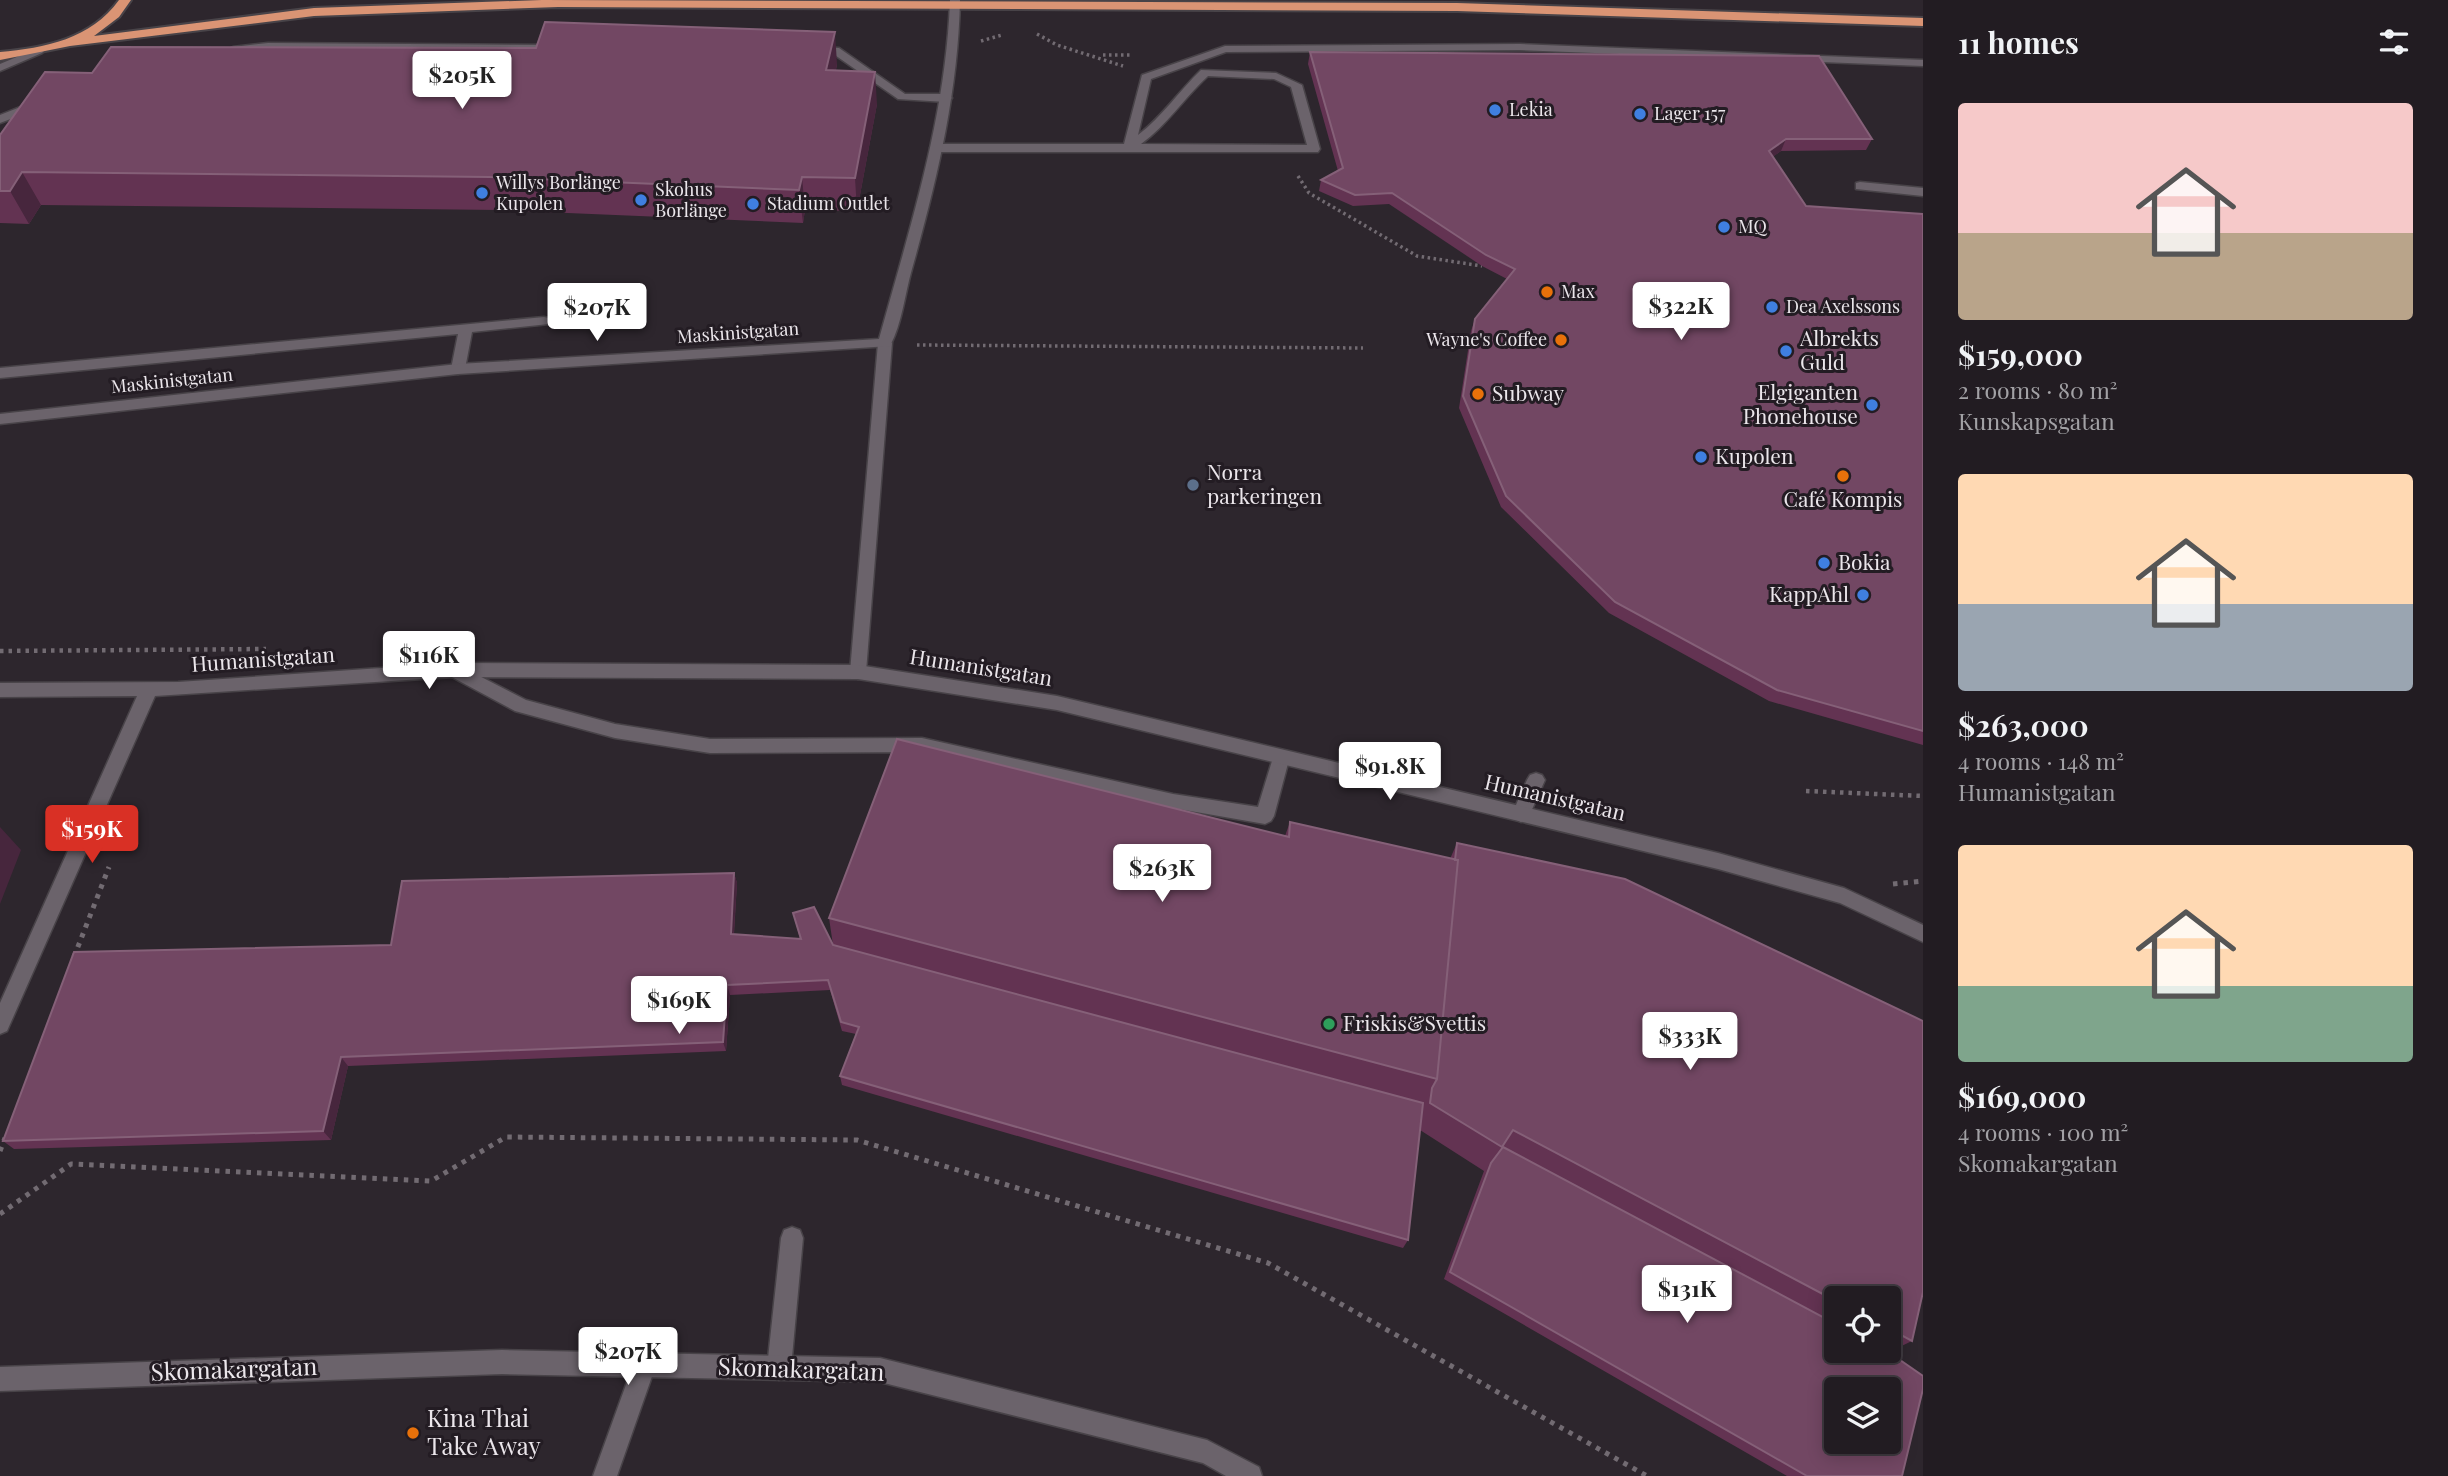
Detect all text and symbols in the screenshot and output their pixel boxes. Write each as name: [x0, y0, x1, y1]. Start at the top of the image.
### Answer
text: 11 homes: [1958, 22, 2079, 62]
icon: filters: [2375, 23, 2413, 61]
pin: $205K: [413, 52, 511, 111]
text: $205K: [428, 58, 496, 89]
place label: Lekia: [1509, 97, 1553, 121]
place label: Lager 157: [1654, 101, 1726, 125]
marker: Lekia: [1487, 102, 1503, 118]
marker: Lager 157: [1632, 106, 1648, 122]
icon: home: [2123, 149, 2249, 275]
place label: Willys Borlänge Kupolen: [495, 170, 621, 215]
place label: Skohus Borlänge: [655, 177, 727, 222]
marker: Willys Borlänge Kupolen: [474, 185, 490, 201]
place label: Stadium Outlet: [767, 191, 890, 215]
marker: Skohus Borlänge: [633, 192, 649, 208]
marker: Stadium Outlet: [745, 196, 761, 212]
place label: MQ: [1738, 214, 1768, 238]
marker: MQ: [1716, 219, 1732, 235]
place label: Max: [1561, 279, 1596, 303]
pin: $322K: [1632, 282, 1730, 342]
pin: $207K: [548, 284, 646, 343]
marker: Max: [1539, 284, 1555, 300]
text: $322K: [1649, 289, 1713, 320]
text: $207K: [564, 290, 630, 321]
place label: Dea Axelssons: [1786, 294, 1900, 318]
marker: Dea Axelssons: [1764, 299, 1780, 315]
street label: Maskinistgatan: [676, 316, 800, 348]
place label: Albrekts Guld: [1799, 323, 1879, 375]
place label: Wayne's Coffee: [1425, 327, 1547, 351]
marker: Wayne's Coffee: [1553, 332, 1569, 348]
text: $159,000: [1958, 334, 2083, 374]
marker: Albrekts Guld: [1778, 343, 1794, 359]
street label: Maskinistgatan: [110, 362, 234, 398]
text: 2 rooms · 80 m²: [1958, 374, 2118, 405]
place label: Elgiganten Phonehouse: [1743, 377, 1858, 429]
place label: Subway: [1492, 378, 1565, 406]
marker: Subway: [1470, 386, 1486, 402]
marker: Elgiganten Phonehouse: [1864, 397, 1880, 413]
text: Kunskapsgatan: [1958, 405, 2115, 436]
place label: Kupolen: [1715, 441, 1794, 469]
marker: Kupolen: [1693, 449, 1709, 465]
place label: Norra parkeringen: [1207, 457, 1323, 509]
marker: Café Kompis: [1835, 468, 1851, 484]
marker: Norra parkeringen: [1185, 477, 1201, 493]
place label: Café Kompis: [1783, 484, 1903, 512]
icon: home: [2123, 520, 2249, 646]
place label: Bokia: [1838, 547, 1891, 575]
marker: Bokia: [1816, 555, 1832, 571]
place label: KappAhl: [1769, 579, 1849, 607]
marker: KappAhl: [1855, 587, 1871, 603]
pin: $116K: [380, 632, 478, 691]
text: $116K: [399, 638, 459, 669]
street label: Humanistgatan: [190, 639, 336, 677]
street label: Humanistgatan: [908, 641, 1055, 691]
text: $263,000: [1958, 705, 2089, 745]
pin: $91.8K: [1333, 742, 1447, 802]
text: 4 rooms · 148 m²: [1958, 745, 2124, 776]
text: $91.8K: [1355, 749, 1425, 780]
street label: Humanistgatan: [1482, 766, 1629, 826]
text: Humanistgatan: [1958, 776, 2116, 807]
pin: $159K: [43, 806, 141, 865]
text: $159K: [61, 812, 123, 843]
pin: $263K: [1113, 844, 1211, 904]
text: $263K: [1129, 851, 1195, 882]
icon: home: [2123, 891, 2249, 1017]
pin: $169K: [630, 976, 728, 1036]
text: $169K: [647, 983, 711, 1014]
place label: Friskis&Svettis: [1343, 1008, 1486, 1036]
pin: $333K: [1641, 1012, 1739, 1072]
marker: Friskis&Svettis: [1321, 1016, 1337, 1032]
text: $333K: [1658, 1019, 1722, 1050]
text: $169,000: [1958, 1076, 2086, 1116]
text: 4 rooms · 100 m²: [1958, 1116, 2128, 1147]
text: Skomakargatan: [1958, 1147, 2118, 1178]
pin: $131K: [1638, 1266, 1736, 1325]
text: $131K: [1658, 1272, 1716, 1303]
map controls: [1824, 1286, 1901, 1454]
button: locate: [1824, 1286, 1901, 1363]
pin: $207K: [579, 1328, 677, 1387]
text: $207K: [595, 1334, 661, 1365]
street label: Skomakargatan: [150, 1349, 318, 1387]
street label: Skomakargatan: [717, 1349, 885, 1387]
button: layers: [1824, 1377, 1901, 1454]
place label: Kina Thai Take Away: [427, 1401, 541, 1461]
marker: Kina Thai Take Away: [405, 1425, 421, 1441]

